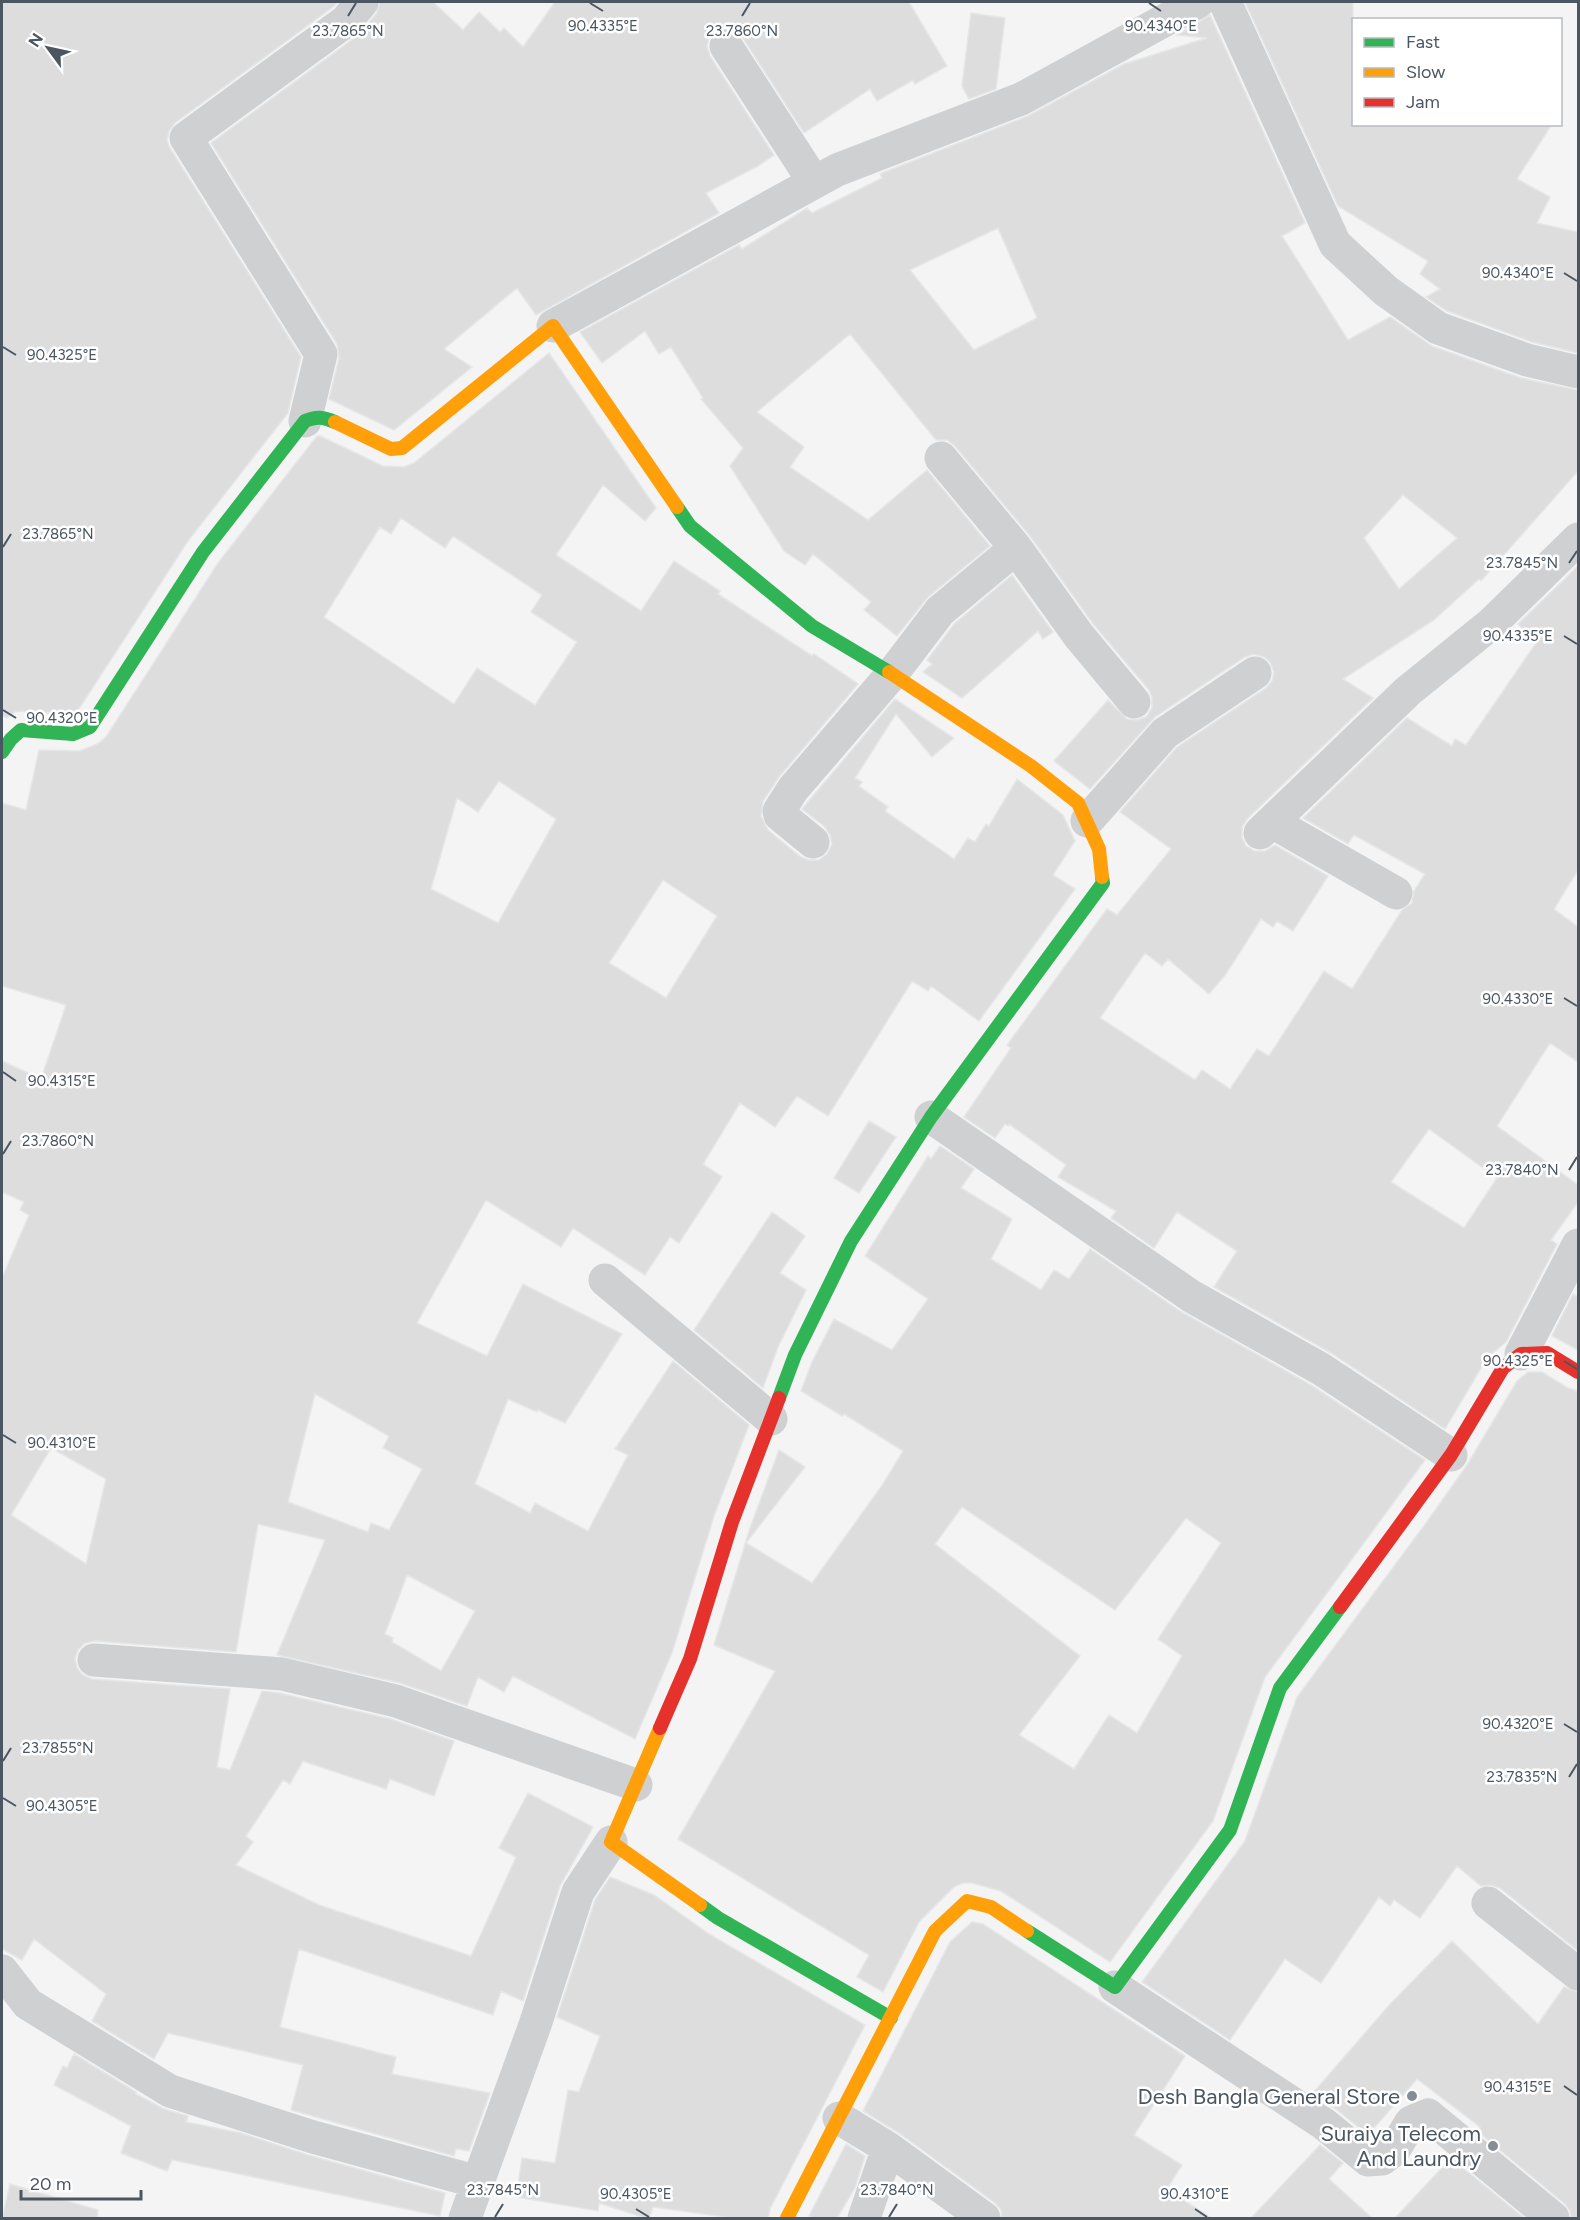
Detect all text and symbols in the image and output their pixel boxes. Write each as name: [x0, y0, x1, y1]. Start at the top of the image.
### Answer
text: 90.4335°E: [568, 17, 638, 35]
text: 90.4340°E: [1125, 17, 1197, 35]
north arrow: [18, 18, 78, 78]
legend: [1352, 18, 1562, 126]
text: 23.7865°N: [312, 22, 384, 40]
text: 23.7860°N: [706, 22, 778, 40]
text: N: [25, 30, 47, 50]
text: Fast: [1406, 31, 1440, 53]
text: Slow: [1406, 61, 1445, 83]
text: Jam: [1406, 91, 1440, 113]
text: 90.4340°E: [1482, 264, 1554, 282]
text: 90.4325°E: [27, 346, 97, 364]
text: 23.7865°N: [22, 525, 94, 543]
text: 23.7845°N: [1486, 554, 1558, 572]
text: 90.4335°E: [1483, 627, 1553, 645]
text: 90.4320°E: [26, 709, 98, 727]
text: 90.4330°E: [1483, 990, 1553, 1008]
text: 90.4315°E: [28, 1072, 96, 1090]
text: 23.7860°N: [22, 1132, 94, 1150]
text: 23.7840°N: [1485, 1161, 1559, 1179]
text: 90.4325°E: [1483, 1352, 1553, 1370]
text: 90.4310°E: [28, 1434, 96, 1452]
text: 90.4320°E: [1482, 1715, 1554, 1733]
text: 23.7855°N: [22, 1739, 94, 1757]
text: 23.7835°N: [1487, 1768, 1557, 1786]
text: 90.4305°E: [26, 1797, 98, 1815]
text: 90.4315°E: [1484, 2078, 1552, 2096]
place label: Desh Bangla General Store: [1138, 2083, 1400, 2110]
marker: Desh Bangla General Store: [1405, 2089, 1419, 2103]
place label: Suraiya Telecom And Laundry: [1320, 2120, 1481, 2172]
marker: Suraiya Telecom And Laundry: [1486, 2139, 1500, 2153]
scale bar: [21, 2163, 141, 2201]
text: 20 m: [30, 2173, 71, 2195]
text: 23.7845°N: [467, 2181, 539, 2199]
text: 23.7840°N: [860, 2181, 934, 2199]
text: 90.4305°E: [600, 2185, 672, 2203]
text: 90.4310°E: [1161, 2185, 1229, 2203]

